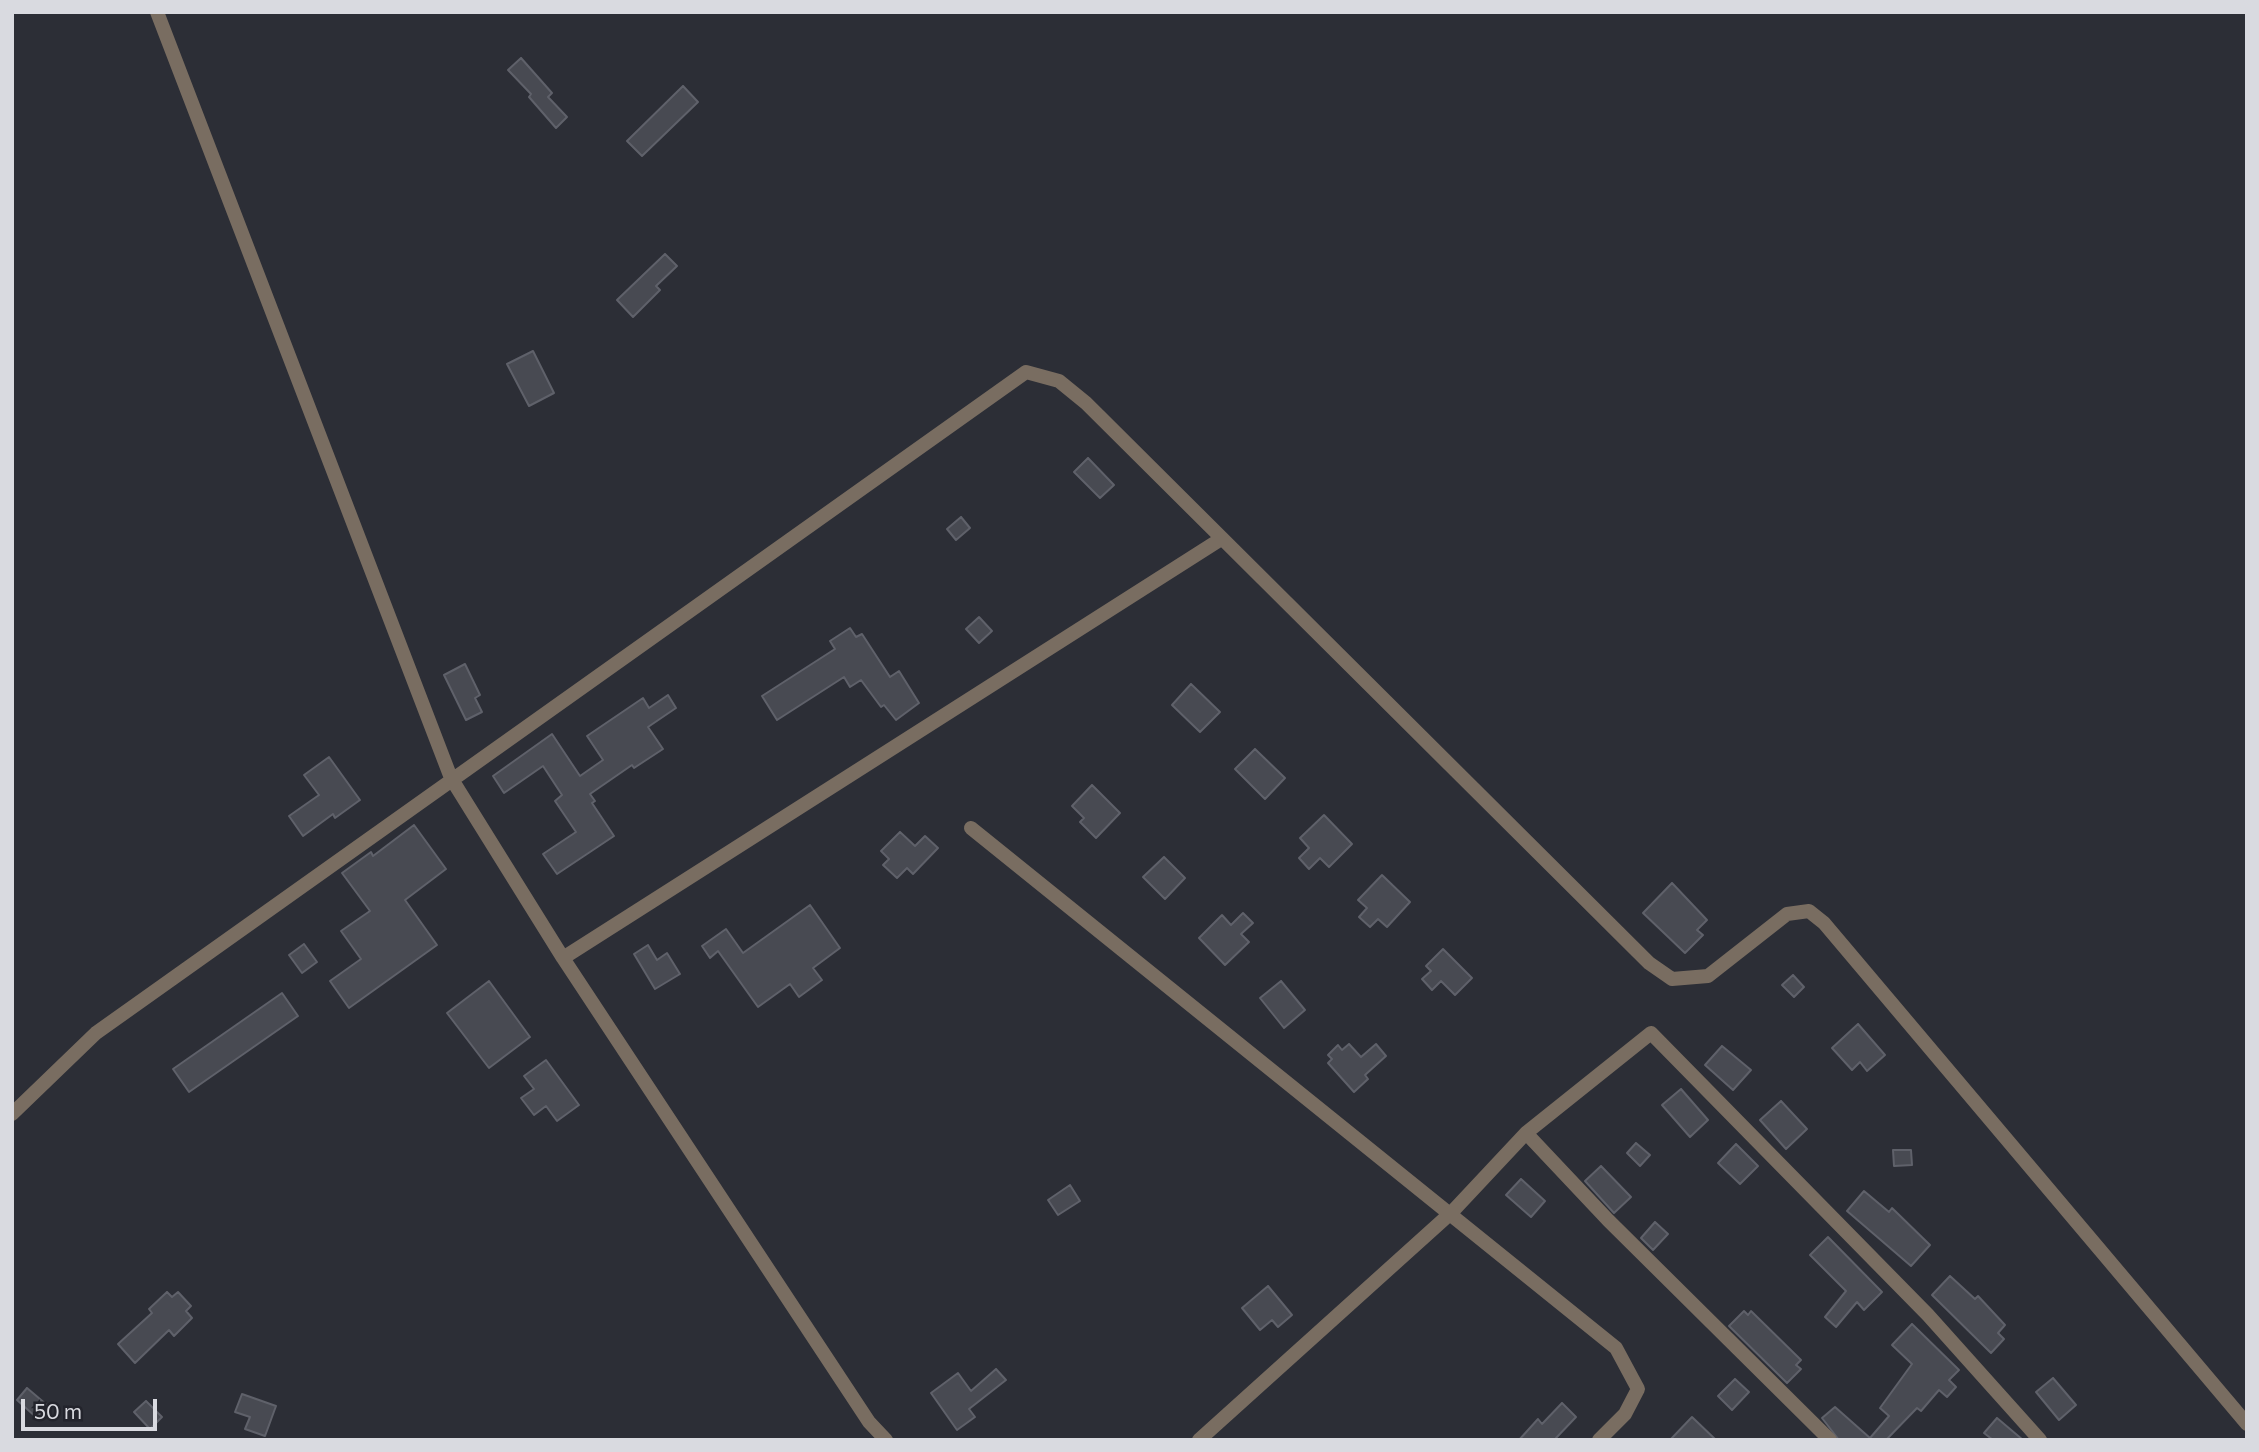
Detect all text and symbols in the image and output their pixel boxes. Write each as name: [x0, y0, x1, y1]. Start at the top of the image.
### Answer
scale bar: [24, 1386, 161, 1430]
text: 50 m: [34, 1398, 82, 1423]

